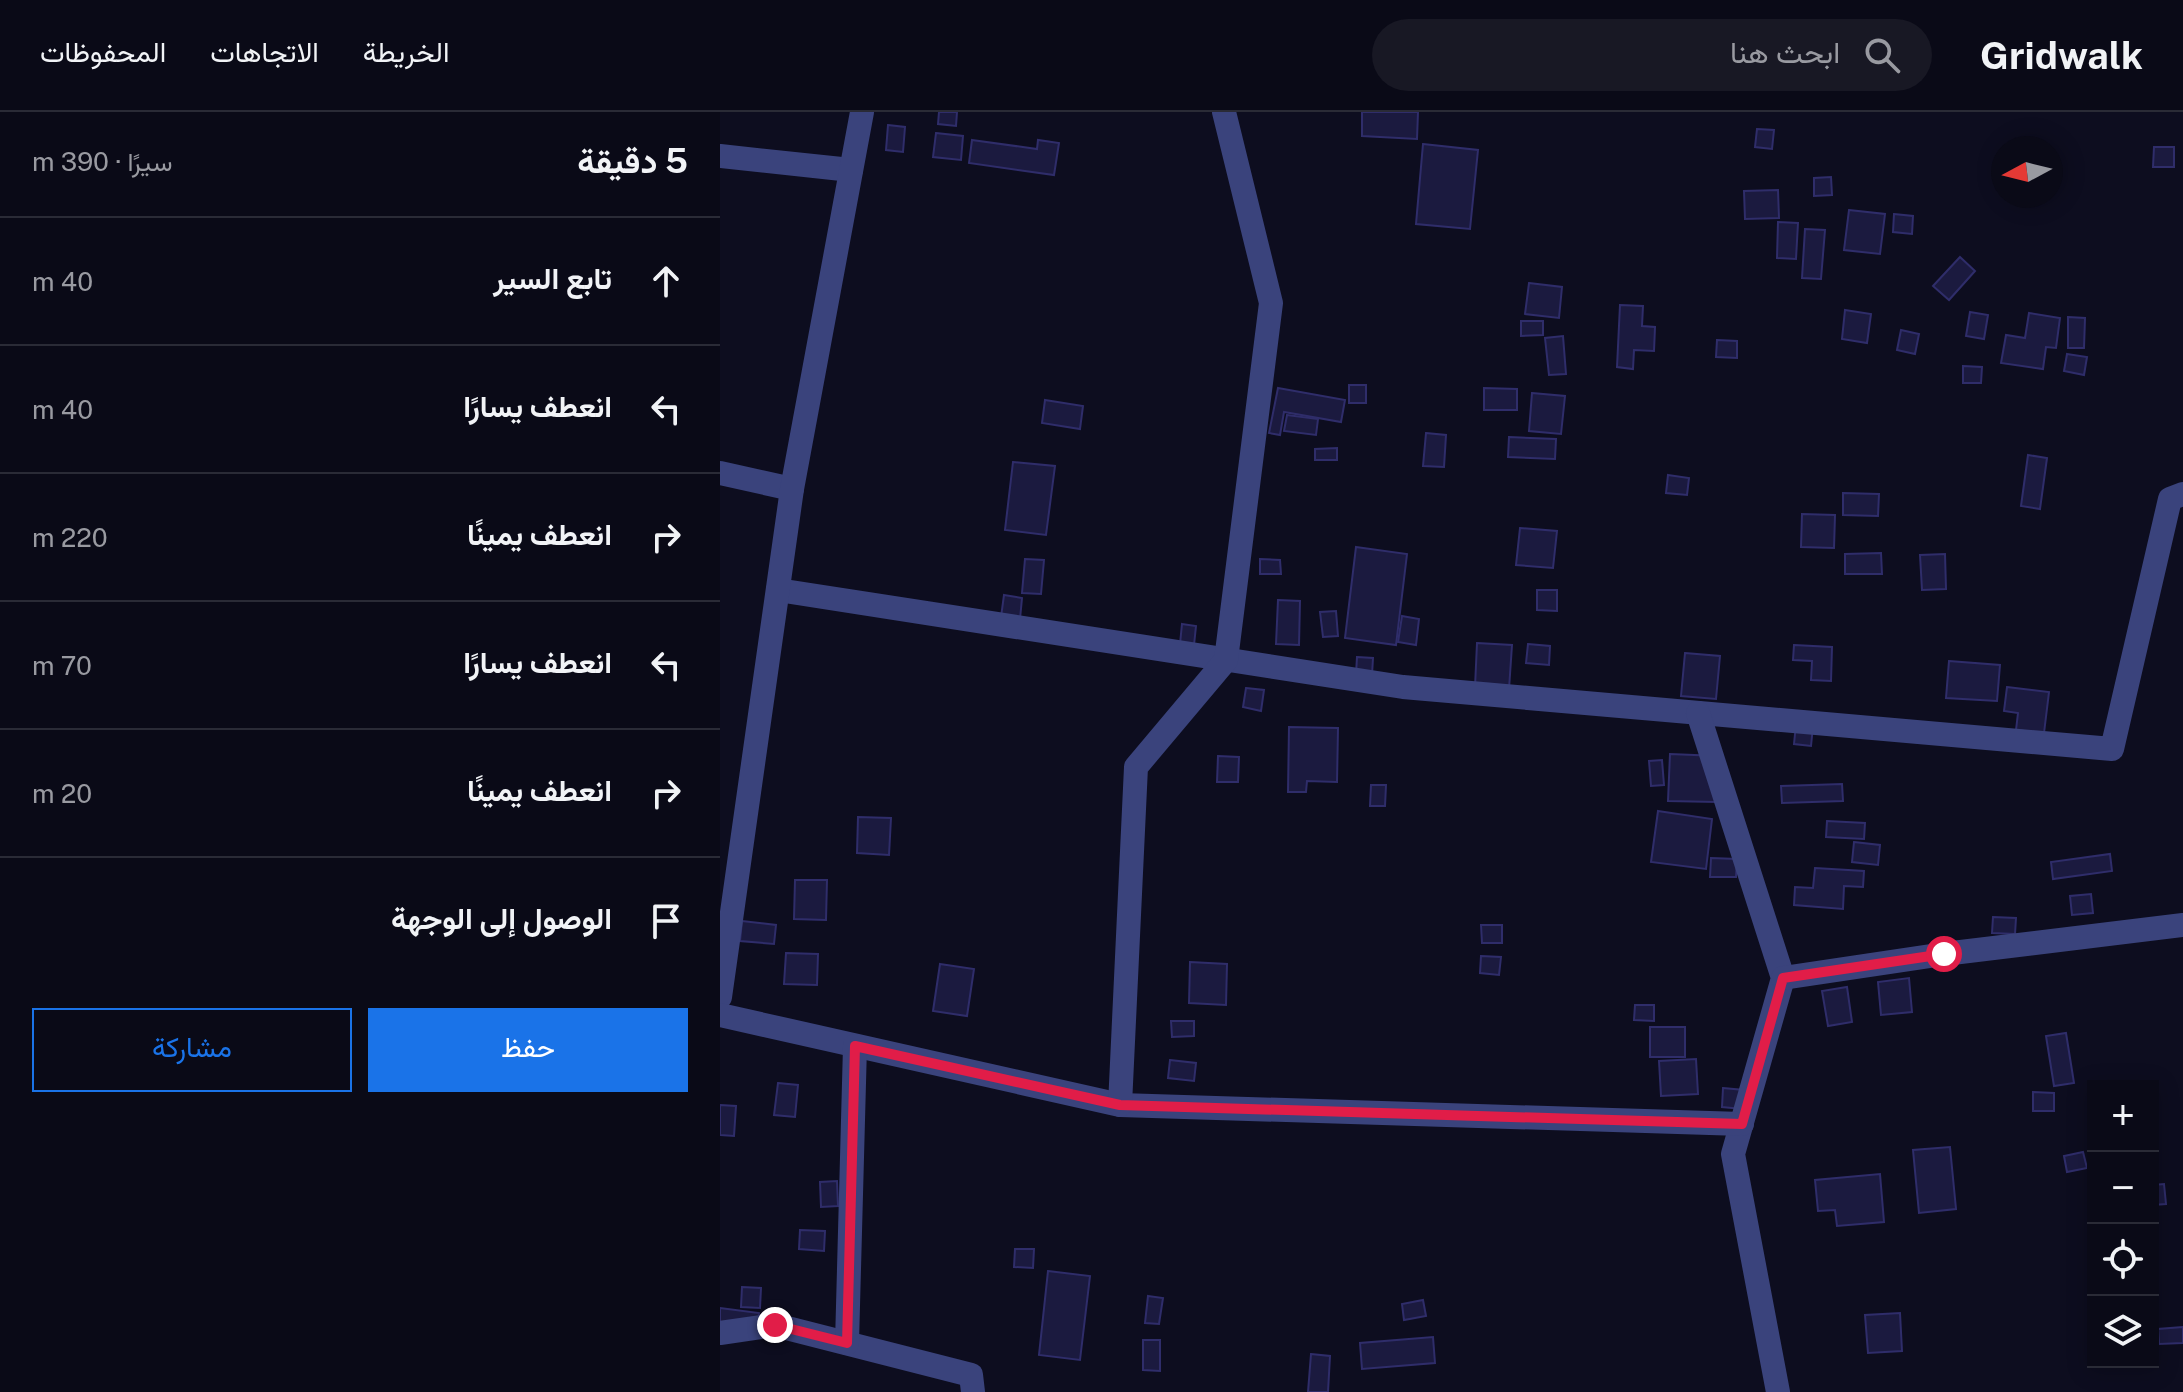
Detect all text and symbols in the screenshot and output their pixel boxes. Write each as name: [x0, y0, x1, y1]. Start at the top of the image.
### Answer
search box: [1372, 19, 1932, 91]
icon: search: [1860, 33, 1904, 77]
text: Gridwalk: [1980, 33, 2143, 78]
text: ابحث هنا: [1730, 34, 1840, 70]
text: المحفوظات: [40, 35, 166, 68]
text: الاتجاهات: [210, 35, 319, 68]
text: الخريطة: [363, 35, 449, 68]
north arrow: [1991, 136, 2063, 208]
text: 5 دقيقة: [577, 141, 688, 181]
text: سيرًا · 390 m: [32, 146, 173, 177]
icon: ahead: [644, 259, 688, 303]
text: تابع السير: [493, 260, 612, 296]
text: 40 m: [32, 266, 93, 297]
icon: left: [644, 387, 688, 431]
text: انعطف يسارًا: [463, 388, 612, 424]
text: 40 m: [32, 394, 93, 425]
icon: right: [644, 515, 688, 559]
text: انعطف يمينًا: [467, 516, 612, 552]
text: 220 m: [32, 522, 108, 553]
icon: left: [644, 643, 688, 687]
text: انعطف يسارًا: [463, 644, 612, 680]
text: 70 m: [32, 650, 92, 681]
icon: right: [644, 771, 688, 815]
text: انعطف يمينًا: [467, 772, 612, 808]
text: 20 m: [32, 778, 92, 809]
icon: arrive: [644, 899, 688, 943]
text: الوصول إلى الوجهة: [391, 900, 612, 936]
route start: [1926, 936, 1962, 972]
button: مشاركة: [32, 1008, 352, 1092]
button: حفظ: [368, 1008, 688, 1092]
map controls: [2087, 1080, 2159, 1368]
button: +: [2087, 1080, 2159, 1152]
button: −: [2087, 1152, 2159, 1224]
button: locate: [2087, 1224, 2159, 1296]
button: layers: [2087, 1296, 2159, 1368]
route end: [757, 1307, 793, 1343]

